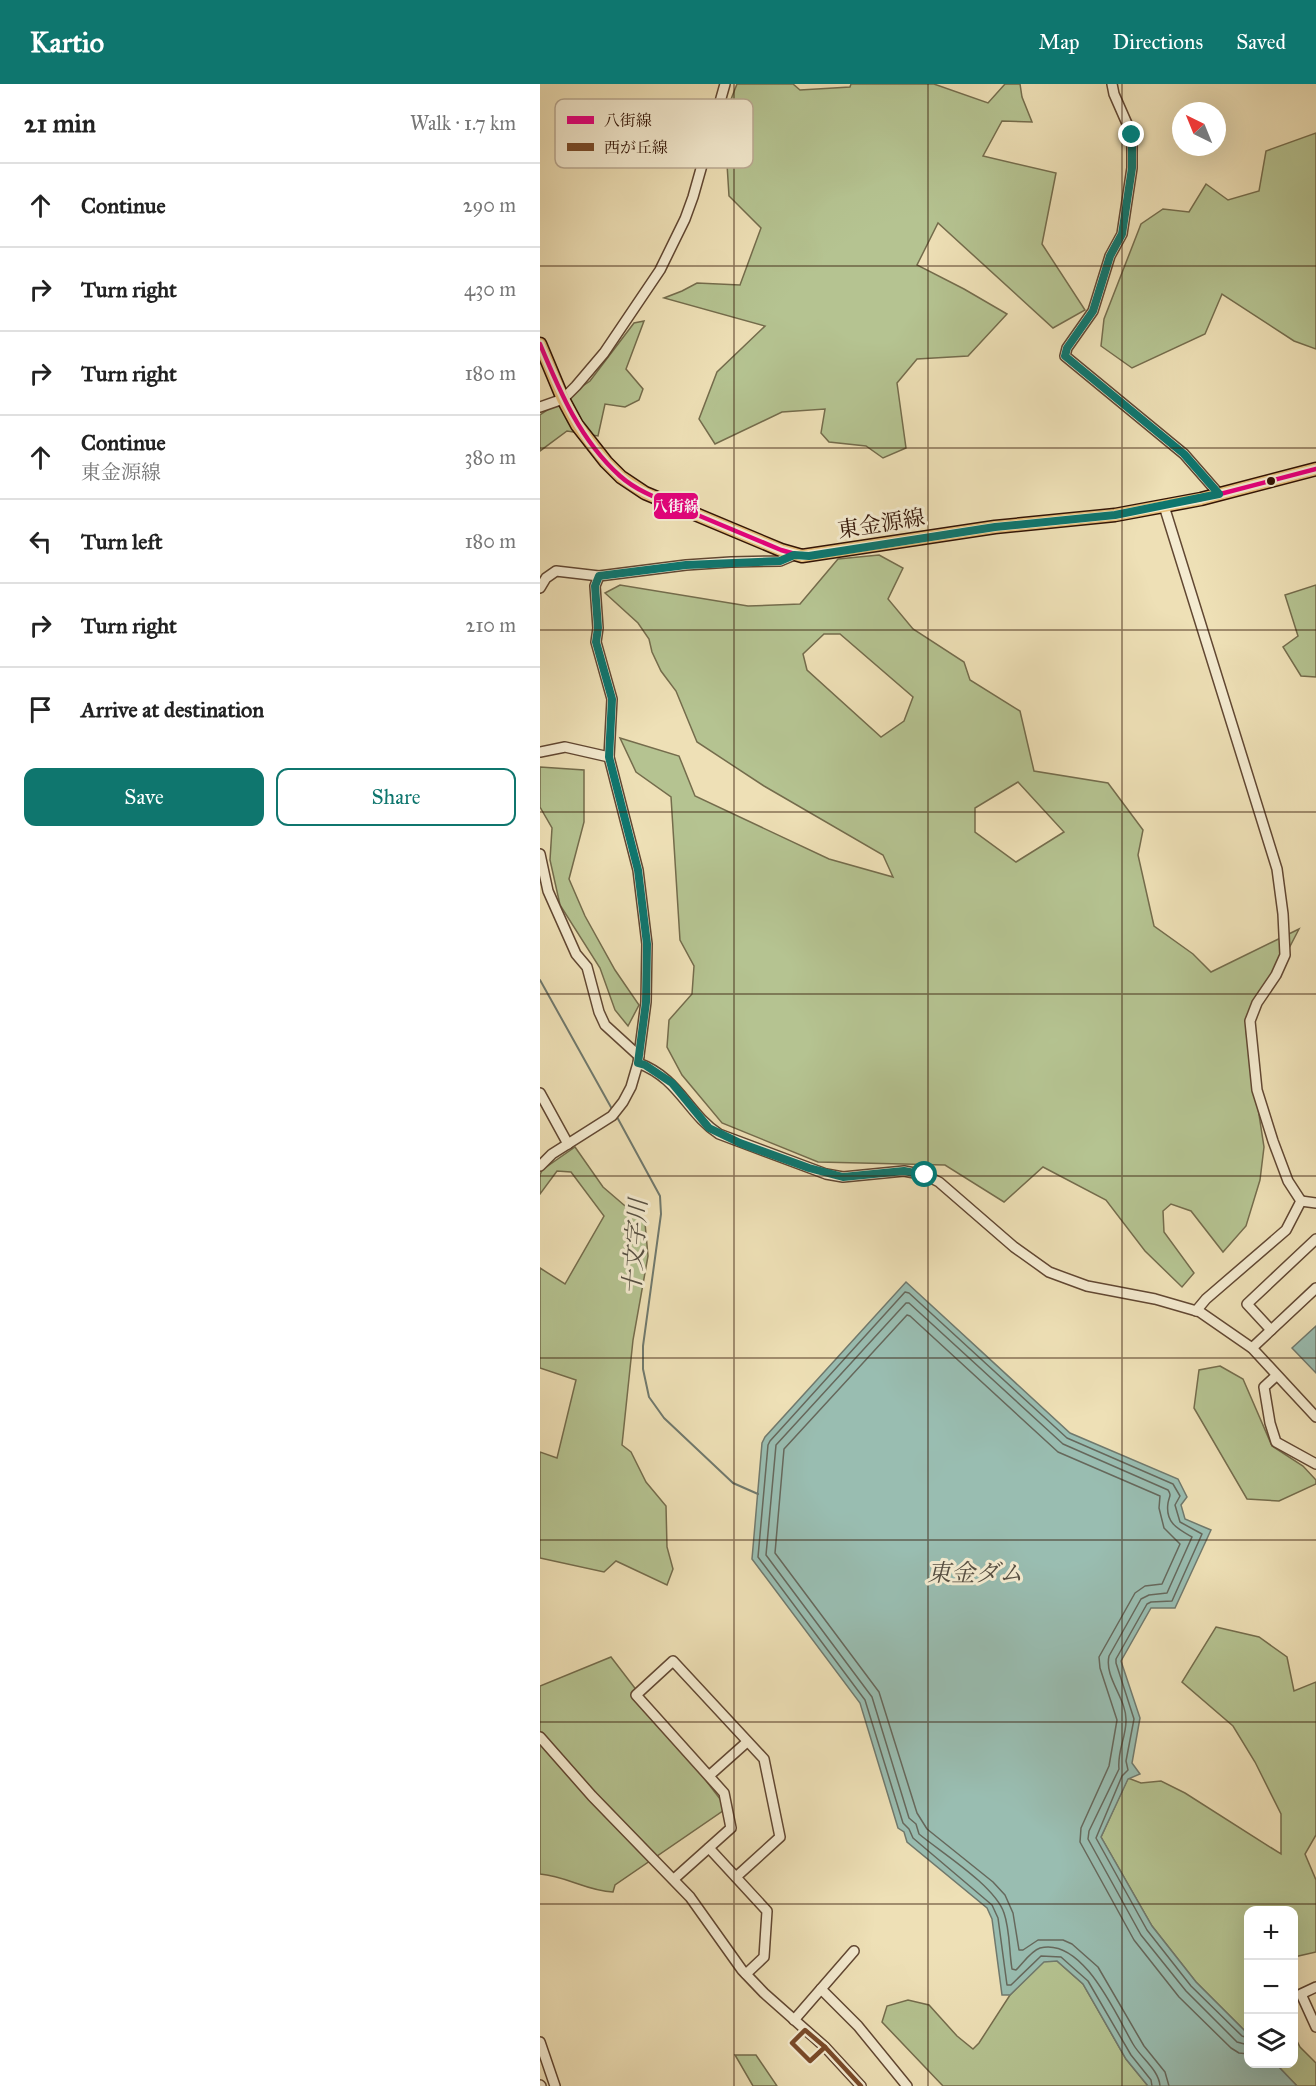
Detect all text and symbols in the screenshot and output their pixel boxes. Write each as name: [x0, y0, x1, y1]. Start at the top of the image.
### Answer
text: Kartio: [30, 25, 104, 60]
text: Map: [1039, 29, 1080, 55]
text: Directions: [1113, 29, 1203, 55]
text: Saved: [1236, 29, 1286, 55]
legend: [555, 99, 753, 168]
north arrow: [1172, 102, 1226, 156]
text: 21 min: [24, 107, 96, 139]
text: Walk · 1.7 km: [410, 111, 516, 135]
text: 八街線: [604, 111, 652, 130]
route end: [1118, 121, 1144, 147]
text: 西が丘線: [604, 138, 668, 157]
icon: ahead: [24, 189, 57, 222]
text: Continue: [81, 192, 166, 219]
text: 290 m: [463, 193, 516, 217]
icon: right: [24, 273, 57, 306]
text: Turn right: [81, 276, 177, 303]
text: 430 m: [464, 277, 516, 301]
icon: right: [24, 357, 57, 390]
text: Turn right: [81, 360, 177, 387]
text: 180 m: [465, 361, 516, 385]
text: Continue: [81, 429, 166, 456]
icon: ahead: [24, 441, 57, 474]
text: 380 m: [465, 445, 516, 469]
text: 東金源線: [81, 460, 161, 484]
unlabelled marker: [1265, 475, 1277, 487]
line badge: 八街線: [653, 492, 699, 520]
text: 八街線: [652, 497, 700, 516]
street label: 東金源線: [836, 503, 927, 544]
icon: left: [24, 525, 57, 558]
text: Turn left: [81, 528, 163, 555]
text: 180 m: [465, 529, 516, 553]
icon: right: [24, 609, 57, 642]
text: Turn right: [81, 612, 177, 639]
text: 210 m: [466, 613, 516, 637]
icon: arrive: [24, 693, 57, 726]
text: Arrive at destination: [81, 696, 264, 723]
button: Save: [24, 768, 264, 826]
button: Share: [276, 768, 516, 826]
route start: [911, 1161, 937, 1187]
water label: 十文字川: [617, 1195, 654, 1296]
water label: 東金ダム: [927, 1558, 1023, 1588]
map controls: [1244, 1906, 1298, 2068]
button: +: [1244, 1906, 1298, 1960]
button: −: [1244, 1960, 1298, 2014]
button: layers: [1244, 2014, 1298, 2068]

